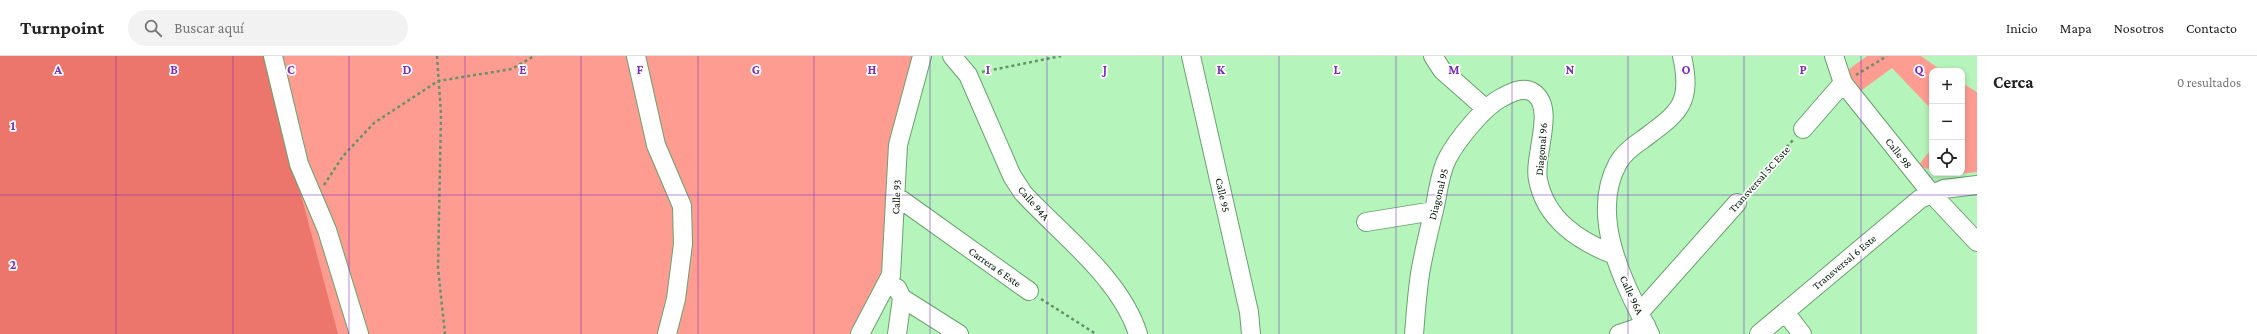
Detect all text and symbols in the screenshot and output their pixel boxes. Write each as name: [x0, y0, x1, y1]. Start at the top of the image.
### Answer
search box: [128, 10, 408, 46]
text: Turnpoint: [20, 17, 104, 38]
icon: search: [142, 17, 164, 39]
text: Buscar aquí: [174, 20, 244, 36]
text: Inicio: [2006, 20, 2038, 36]
text: Mapa: [2060, 20, 2092, 36]
text: Nosotros: [2114, 20, 2164, 36]
text: Contacto: [2186, 20, 2237, 36]
text: A: [53, 62, 62, 77]
text: B: [170, 62, 178, 77]
text: C: [287, 62, 295, 77]
text: D: [403, 62, 412, 77]
text: E: [519, 62, 527, 77]
text: F: [637, 62, 644, 77]
text: G: [752, 62, 760, 77]
text: H: [868, 62, 877, 77]
text: I: [986, 62, 990, 77]
text: J: [1101, 62, 1107, 77]
text: K: [1217, 62, 1226, 77]
text: L: [1334, 62, 1341, 77]
text: M: [1448, 62, 1460, 77]
text: N: [1566, 62, 1575, 77]
text: O: [1682, 62, 1691, 77]
text: P: [1799, 62, 1807, 77]
text: Q: [1915, 62, 1925, 77]
map controls: [1929, 68, 1965, 176]
button: +: [1929, 68, 1965, 104]
text: Cerca: [1993, 73, 2033, 92]
text: 0 resultados: [2177, 75, 2241, 90]
button: −: [1929, 104, 1965, 140]
text: 1: [11, 118, 16, 133]
street label: Diagonal 96: [1533, 122, 1550, 176]
street label: Calle 98: [1883, 135, 1915, 171]
button: locate: [1929, 140, 1965, 176]
street label: Transversal 5C Este: [1726, 143, 1792, 215]
street label: Diagonal 95: [1426, 167, 1451, 221]
street label: Calle 95: [1213, 177, 1233, 213]
street label: Calle 93: [889, 179, 903, 215]
street label: Calle 94A: [1016, 183, 1053, 223]
street label: Transversal 6 Este: [1810, 232, 1878, 292]
street label: Carrera 6 Este: [967, 245, 1024, 290]
text: 2: [10, 257, 17, 272]
street label: Calle 96A: [1618, 274, 1647, 317]

